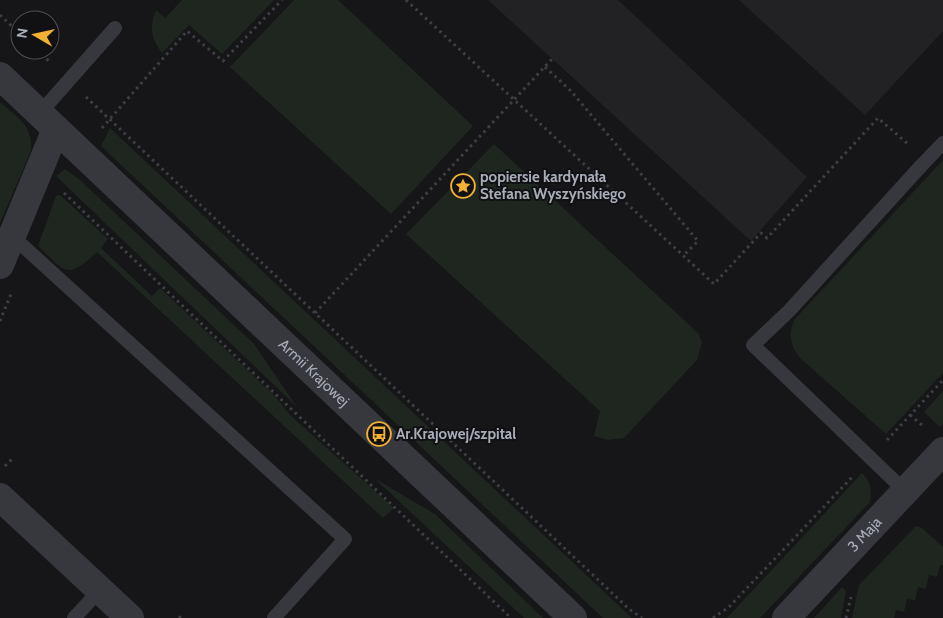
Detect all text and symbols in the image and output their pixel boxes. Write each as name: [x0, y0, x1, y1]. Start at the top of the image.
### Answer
north arrow: [10, 10, 60, 60]
text: N: [12, 27, 32, 39]
place label: popiersie kardynała Stefana Wyszyńskiego: [480, 168, 627, 203]
place icon: popiersie kardynała Stefana Wyszyńskiego: [450, 173, 476, 199]
street label: Armii Krajowej: [275, 335, 353, 410]
bus stop icon: Ar.Krajowej/szpital: [366, 421, 392, 447]
place label: Ar.Krajowej/szpital: [396, 425, 516, 443]
street label: 3 Maja: [844, 512, 886, 555]

